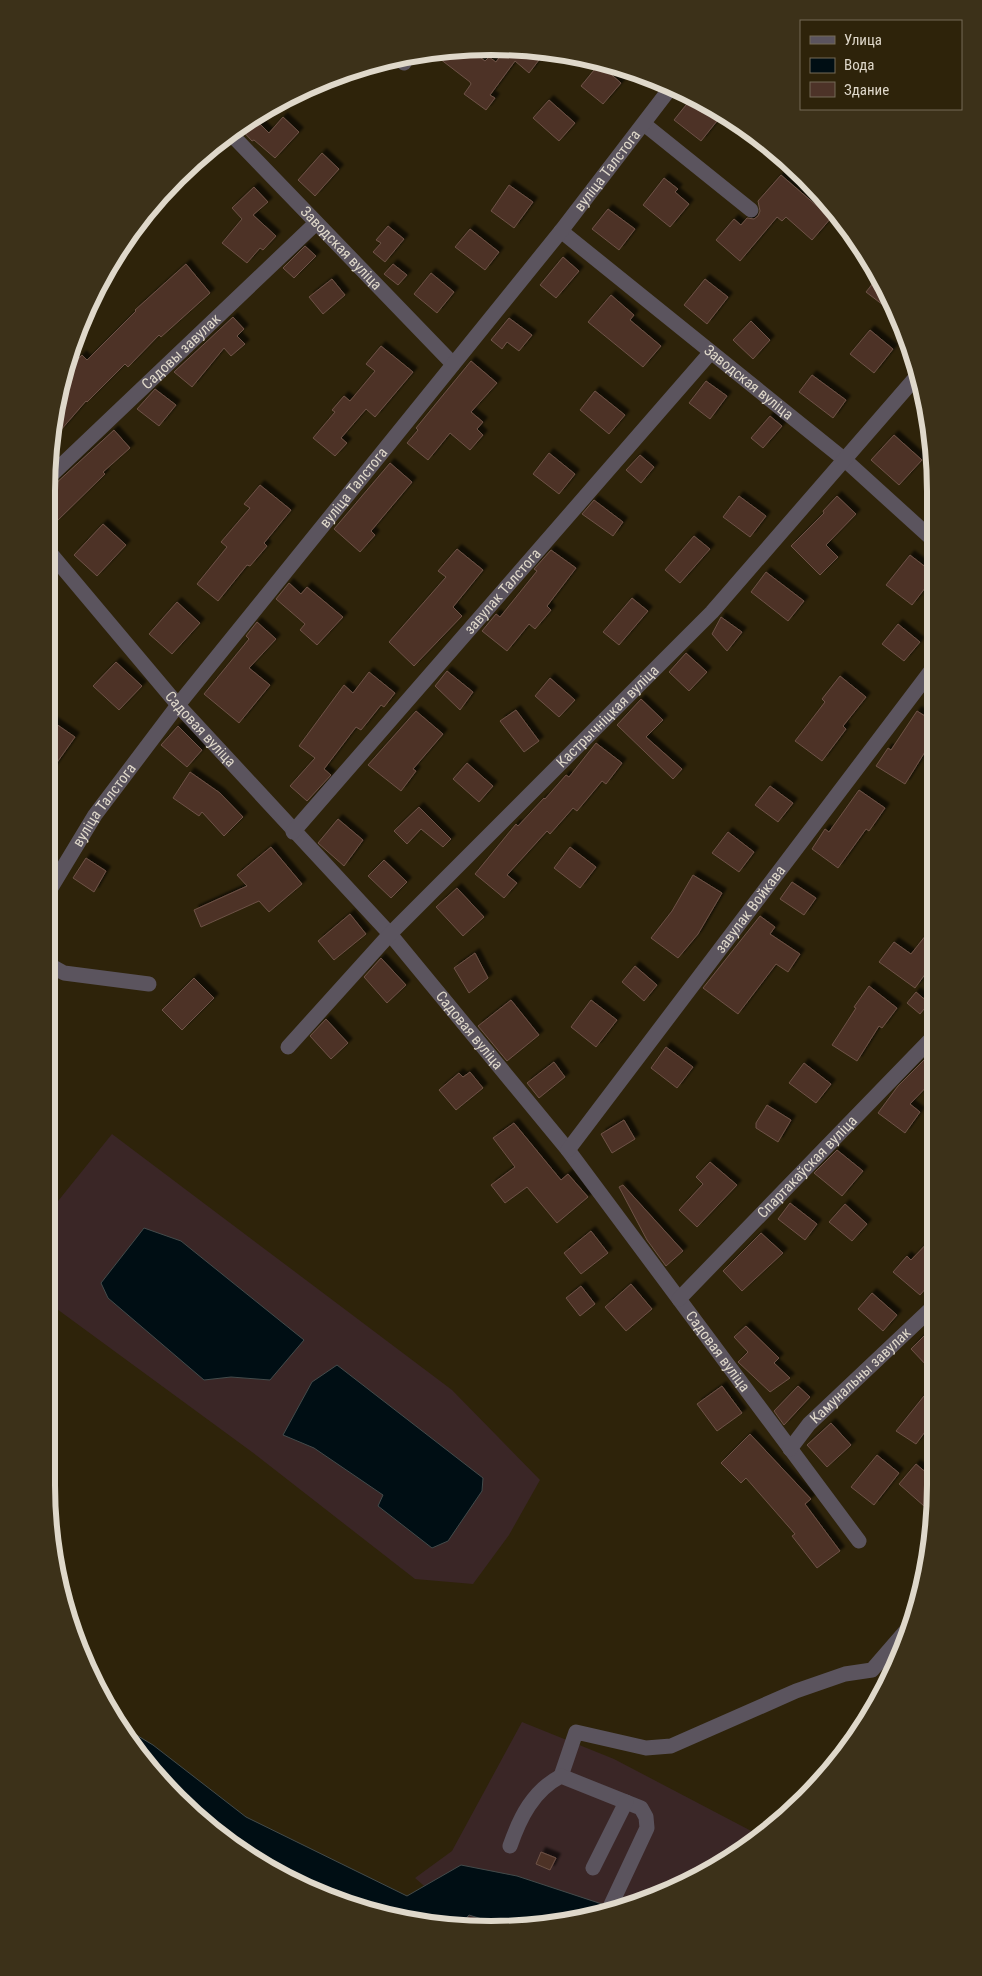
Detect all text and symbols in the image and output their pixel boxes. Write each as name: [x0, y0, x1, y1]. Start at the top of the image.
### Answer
legend: [800, 20, 962, 110]
text: Улица: [844, 31, 882, 49]
text: Вода: [844, 56, 874, 74]
text: Здание: [844, 81, 889, 99]
street label: вуліца Талстога: [570, 126, 644, 215]
street label: Заводская вуліца: [297, 203, 386, 294]
street label: Садовы завулак: [138, 310, 224, 393]
street label: Заводская вуліца: [700, 341, 797, 424]
street label: вуліца Талстога: [316, 444, 391, 531]
street label: завулак Талстога: [460, 545, 545, 638]
street label: Кастрычніцкая вуліца: [553, 661, 663, 771]
street label: Садовая вуліца: [161, 688, 240, 771]
street label: вуліца Талстога: [69, 760, 140, 850]
street label: завулак Войкава: [711, 862, 789, 957]
street label: Садовая вуліца: [432, 987, 507, 1073]
street label: Спартакаўская вуліца: [753, 1112, 861, 1222]
street label: Садовая вуліца: [682, 1307, 754, 1395]
street label: Камунальны завулак: [806, 1324, 914, 1427]

